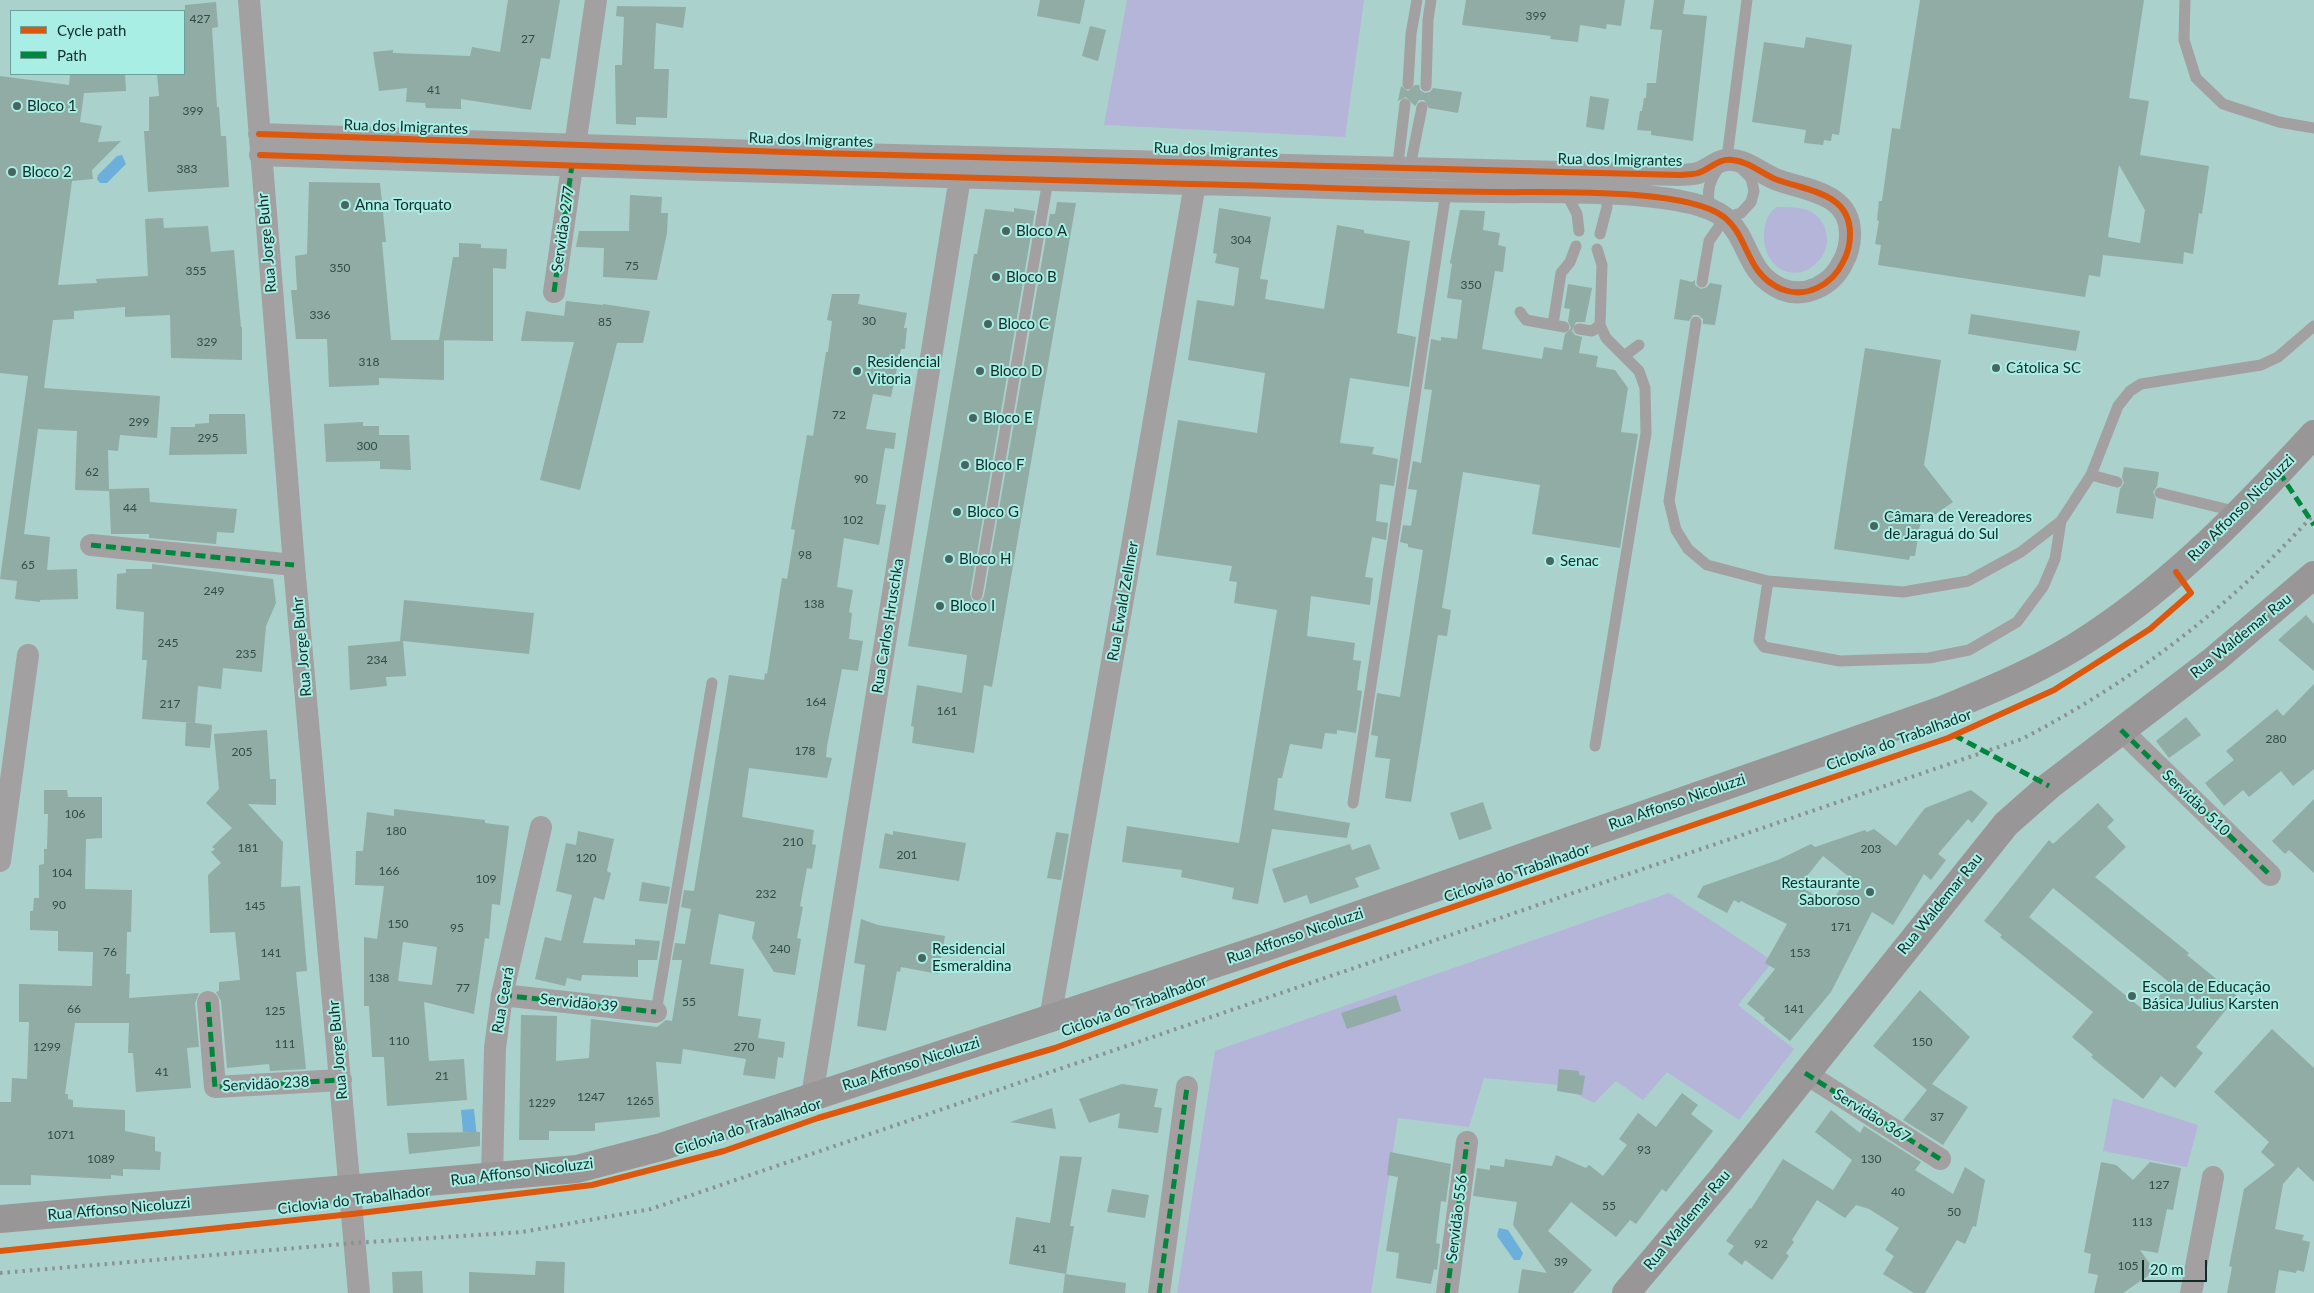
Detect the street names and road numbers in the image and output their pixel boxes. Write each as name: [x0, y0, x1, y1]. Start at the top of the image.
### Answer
street label: Rua dos Imigrantes: [343, 116, 469, 138]
street label: Rua dos Imigrantes: [748, 129, 874, 151]
street label: Rua dos Imigrantes: [1153, 139, 1279, 161]
street label: Rua dos Imigrantes: [1558, 150, 1682, 170]
street label: Servidão 277: [548, 185, 578, 273]
street label: Rua Jorge Buhr: [254, 193, 280, 293]
street label: Rua Affonso Nicoluzzi: [2184, 451, 2298, 565]
street label: Rua Ewald Zellmer: [1104, 540, 1142, 662]
street label: Rua Carlos Hruschka: [868, 557, 908, 695]
street label: Rua Waldemar Rau: [2187, 590, 2295, 682]
street label: Rua Jorge Buhr: [289, 597, 315, 697]
street label: Ciclovia do Trabalhador: [1824, 705, 1974, 775]
street label: Servidão 510: [2158, 766, 2234, 840]
street label: Rua Affonso Nicoluzzi: [1606, 770, 1748, 834]
street label: Ciclovia do Trabalhador: [1441, 839, 1593, 907]
street label: Rua Waldemar Rau: [1894, 850, 1986, 958]
street label: Rua Affonso Nicoluzzi: [1224, 904, 1366, 968]
street label: Rua Ceará: [488, 966, 518, 1034]
street label: Ciclovia do Trabalhador: [1059, 971, 1209, 1041]
street label: Servidão 39: [539, 990, 619, 1016]
street label: Rua Jorge Buhr: [325, 1000, 351, 1100]
street label: Rua Affonso Nicoluzzi: [840, 1033, 982, 1095]
street label: Servidão 238: [222, 1073, 310, 1095]
street label: Servidão 367: [1830, 1085, 1914, 1147]
street label: Ciclovia do Trabalhador: [672, 1095, 824, 1159]
street label: Rua Affonso Nicoluzzi: [450, 1154, 594, 1190]
street label: Rua Waldemar Rau: [1640, 1166, 1734, 1274]
street label: Servidão 556: [1443, 1174, 1471, 1262]
street label: Ciclovia do Trabalhador: [277, 1182, 431, 1218]
street label: Rua Affonso Nicoluzzi: [47, 1194, 191, 1224]

